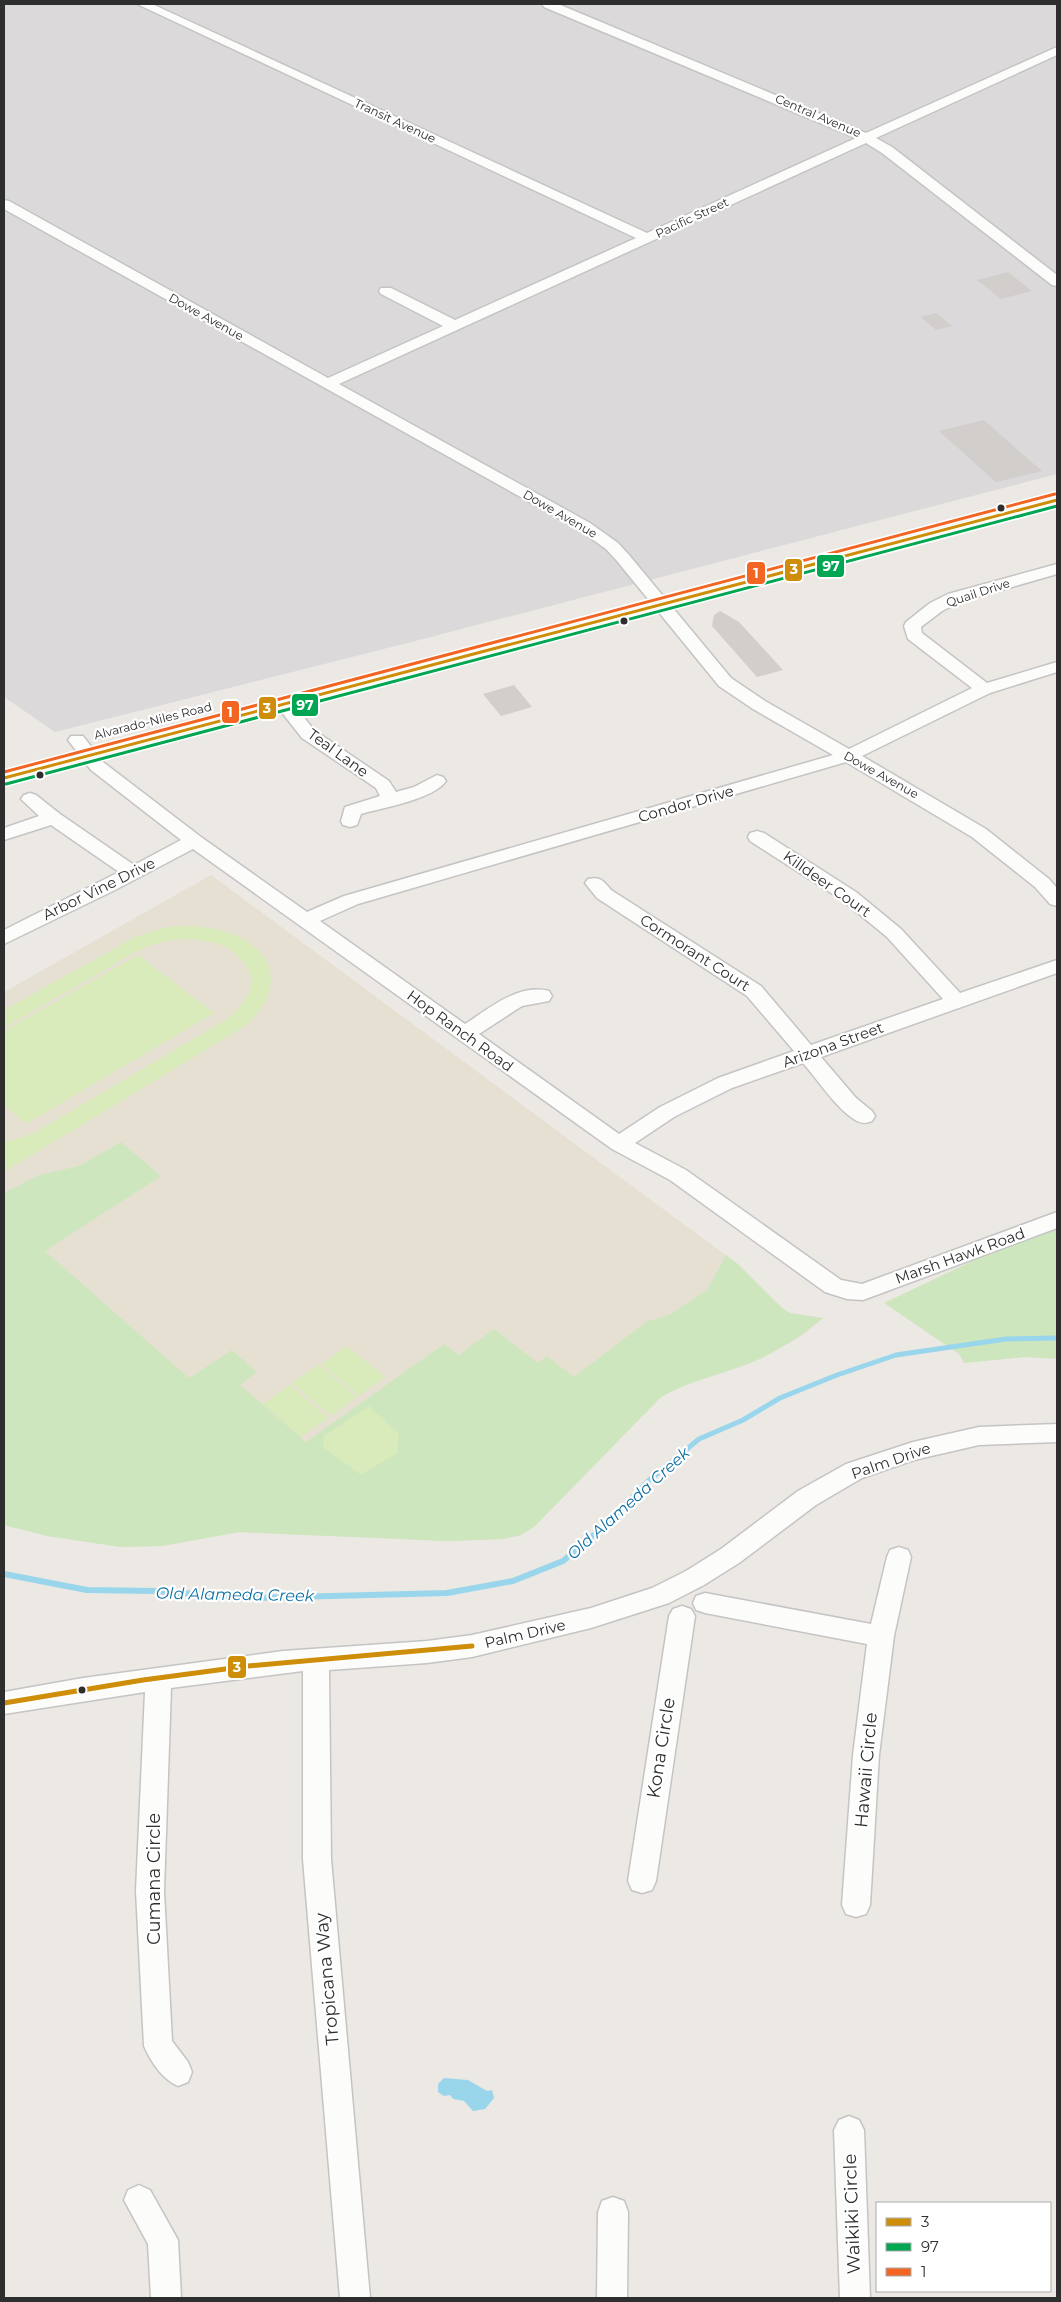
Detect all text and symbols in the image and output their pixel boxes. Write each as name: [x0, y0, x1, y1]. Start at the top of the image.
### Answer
street label: Central Avenue: [773, 91, 863, 140]
street label: Transit Avenue: [352, 95, 438, 146]
street label: Pacific Street: [653, 194, 731, 241]
street label: Dowe Avenue: [166, 290, 246, 343]
street label: Dowe Avenue: [520, 486, 600, 541]
unlabelled marker: [996, 503, 1006, 513]
line badge: 97: [816, 554, 845, 578]
text: 97: [822, 557, 840, 575]
line badge: 3: [784, 558, 803, 582]
text: 3: [789, 560, 798, 578]
line badge: 1: [746, 561, 766, 585]
text: 1: [753, 564, 759, 582]
street label: Quail Drive: [944, 575, 1012, 610]
unlabelled marker: [619, 616, 629, 626]
line badge: 97: [291, 693, 319, 717]
line badge: 3: [258, 696, 277, 720]
text: 97: [296, 696, 314, 714]
street label: Alvarado-Niles Road: [92, 699, 213, 742]
text: 3: [262, 699, 271, 717]
line badge: 1: [221, 700, 240, 724]
text: 1: [227, 703, 233, 721]
street label: Teal Lane: [304, 724, 372, 781]
street label: Dowe Avenue: [841, 748, 921, 801]
unlabelled marker: [35, 770, 45, 780]
street label: Condor Drive: [636, 781, 736, 826]
street label: Killdeer Court: [780, 846, 875, 921]
street label: Arbor Vine Drive: [39, 853, 158, 924]
street label: Cormorant Court: [637, 910, 754, 995]
street label: Hop Ranch Road: [403, 986, 517, 1076]
street label: Arizona Street: [780, 1017, 886, 1072]
street label: Marsh Hawk Road: [892, 1223, 1027, 1288]
street label: Palm Drive: [849, 1438, 933, 1483]
water label: Old Alameda Creek: [563, 1442, 695, 1563]
water label: Old Alameda Creek: [156, 1584, 316, 1605]
street label: Palm Drive: [483, 1615, 567, 1652]
line badge: 3: [227, 1655, 247, 1679]
text: 3: [232, 1658, 241, 1676]
unlabelled marker: [77, 1685, 87, 1695]
street label: Kona Circle: [642, 1696, 680, 1800]
street label: Hawaii Circle: [850, 1711, 882, 1829]
street label: Cumana Circle: [143, 1813, 165, 1945]
street label: Tropicana Way: [310, 1912, 344, 2046]
street label: Waikiki Circle: [839, 2153, 865, 2275]
legend: [876, 2202, 1051, 2292]
text: 3: [921, 2212, 929, 2231]
text: 97: [921, 2237, 939, 2256]
text: 1: [921, 2262, 926, 2281]

